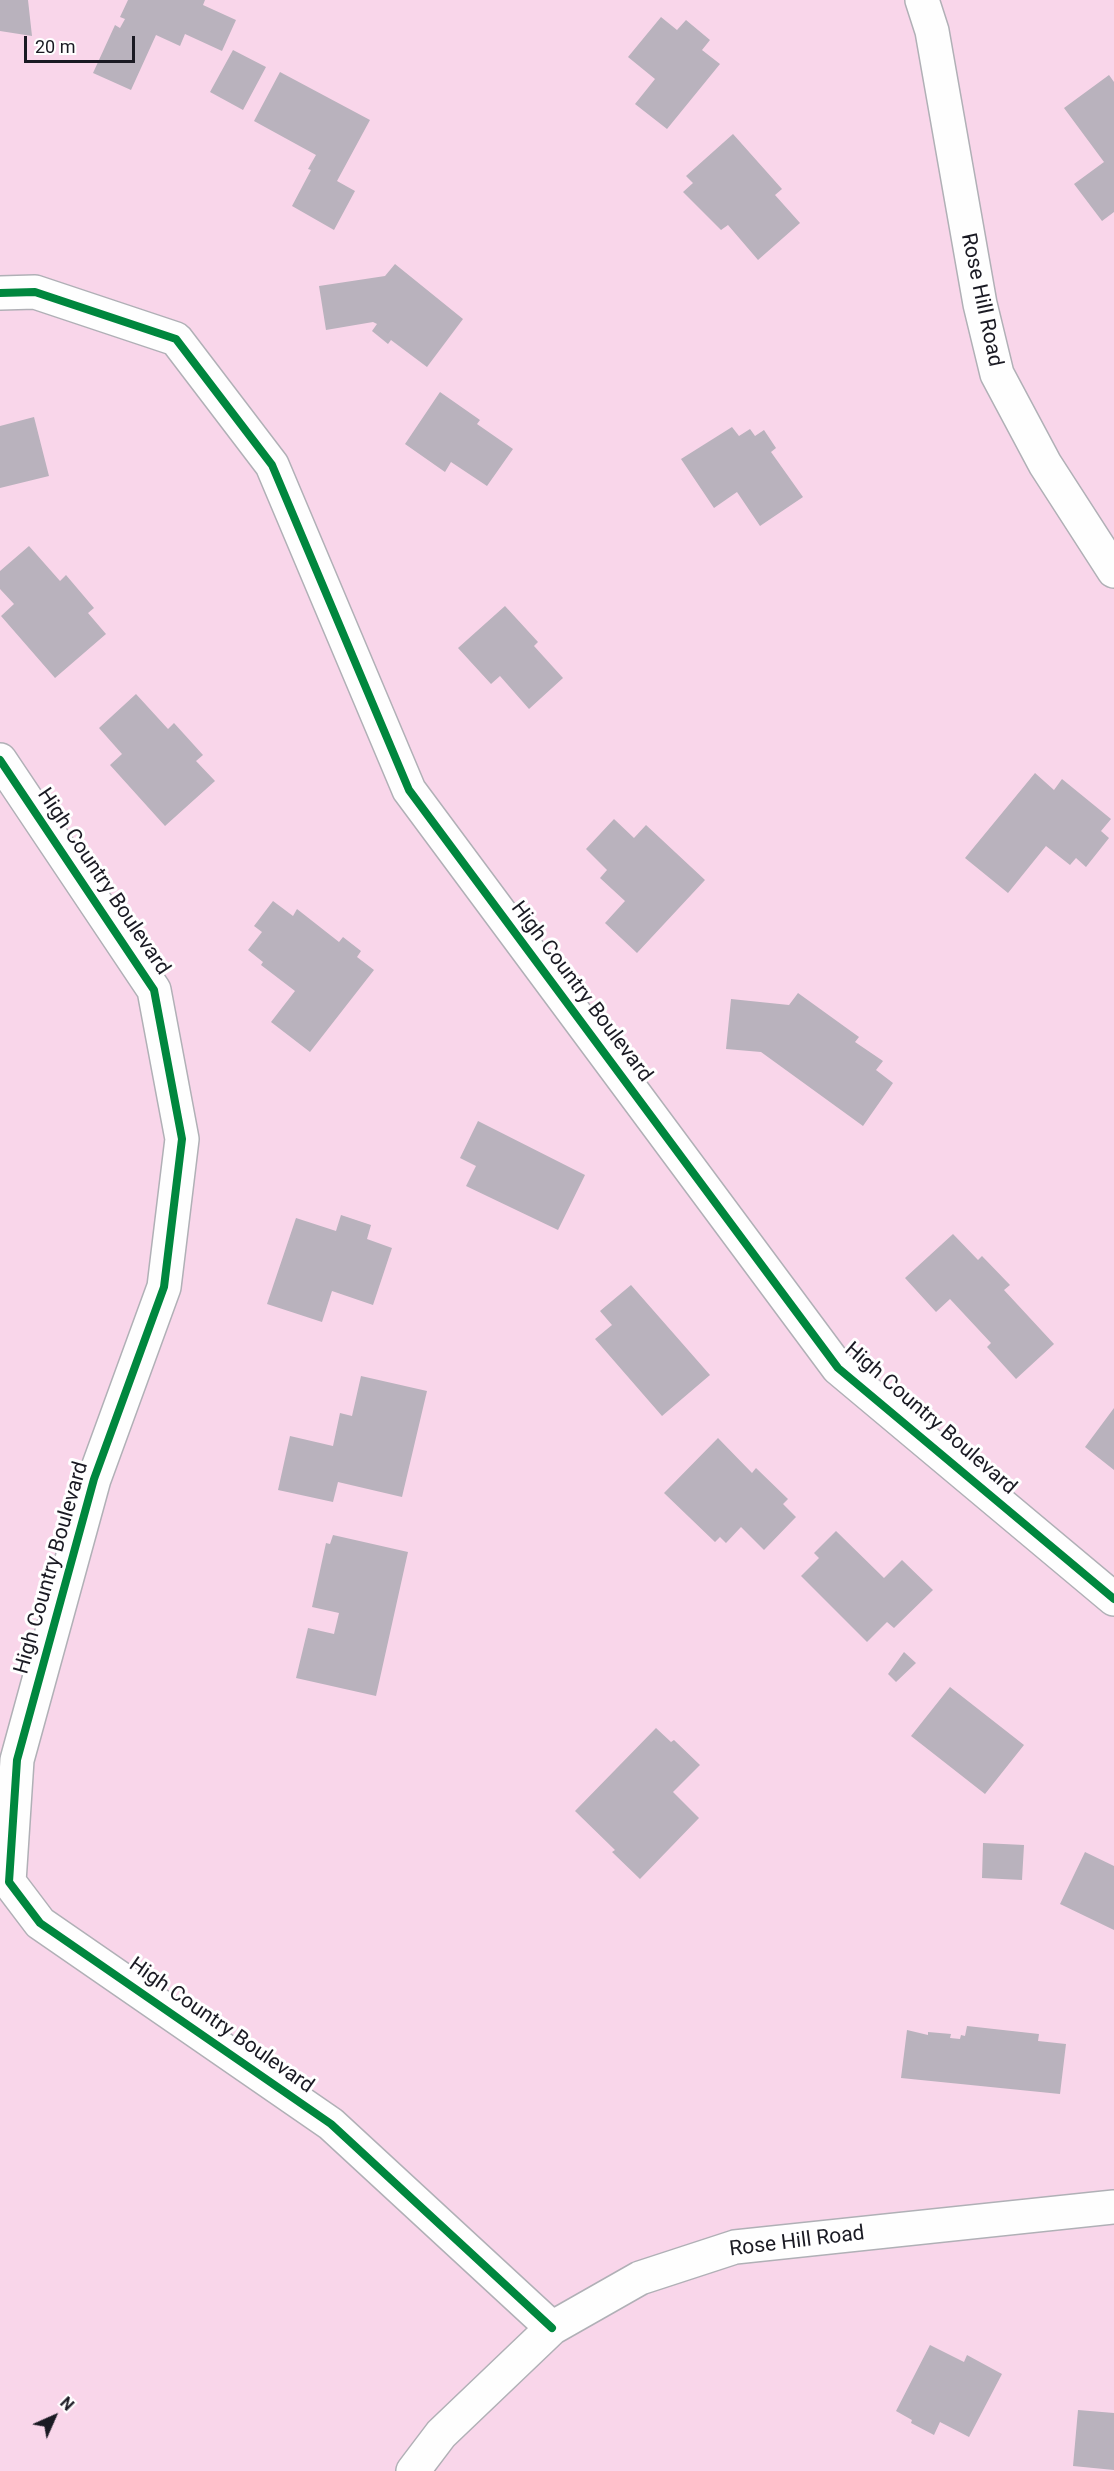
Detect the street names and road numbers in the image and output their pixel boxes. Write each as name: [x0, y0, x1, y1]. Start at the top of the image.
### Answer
street label: Rose Hill Road: [955, 231, 1007, 369]
street label: High Country Boulevard: [31, 784, 175, 980]
street label: High Country Boulevard: [505, 897, 657, 1087]
street label: High Country Boulevard: [839, 1337, 1021, 1501]
street label: High Country Boulevard: [10, 1459, 94, 1677]
street label: High Country Boulevard: [124, 1953, 318, 2099]
street label: Rose Hill Road: [728, 2221, 866, 2263]

